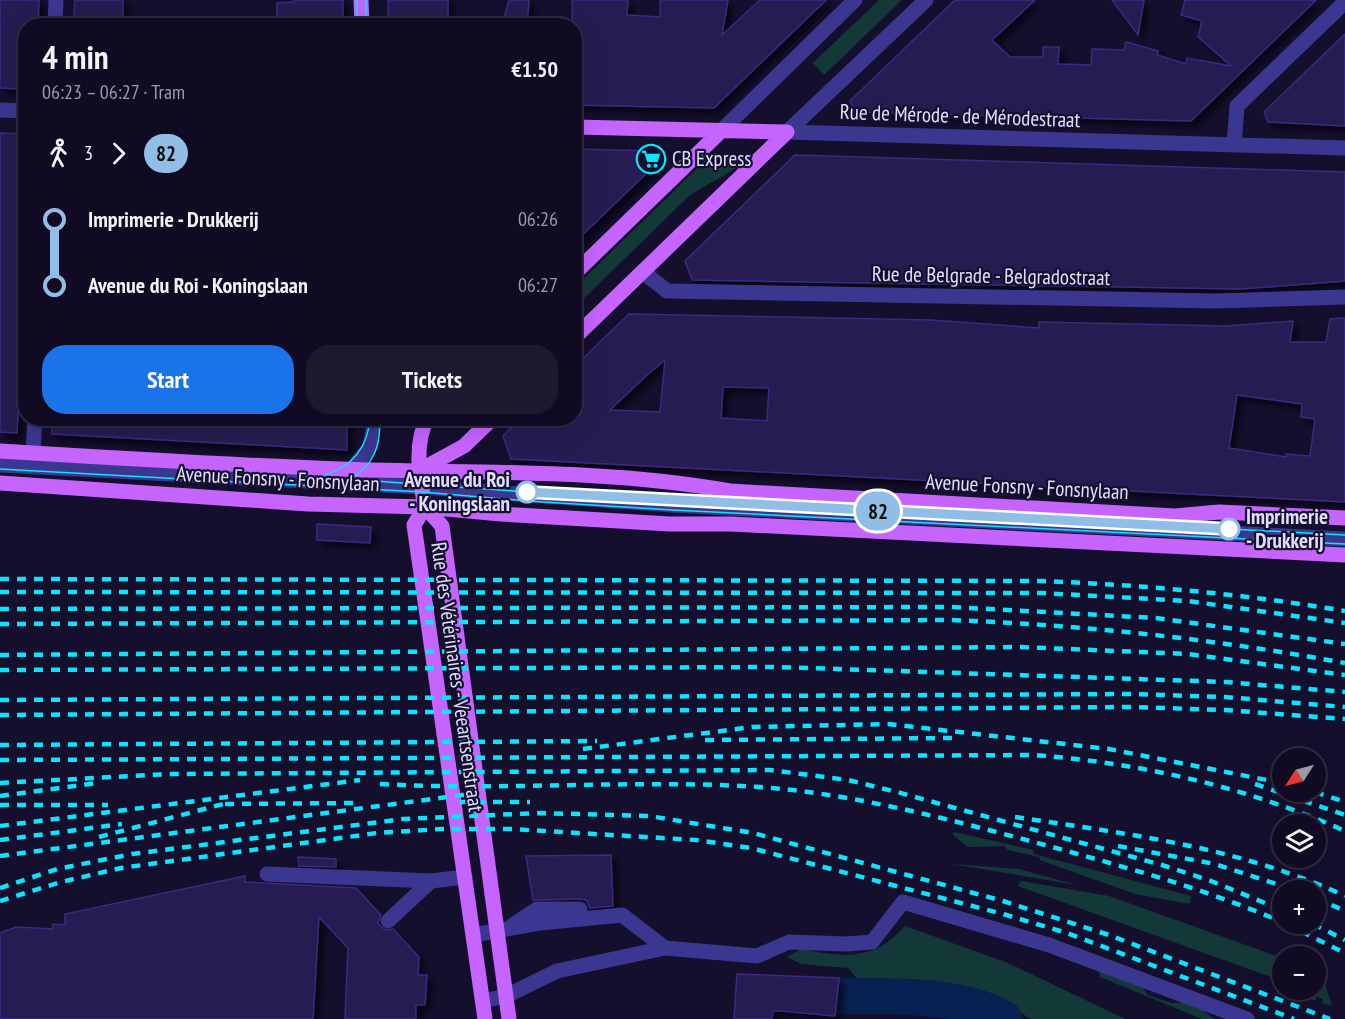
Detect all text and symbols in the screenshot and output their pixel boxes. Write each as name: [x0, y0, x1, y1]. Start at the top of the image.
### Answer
text: 4 min: [42, 35, 109, 78]
text: €1.50: [511, 55, 558, 83]
text: 06:23 – 06:27 · Tram: [42, 79, 185, 105]
street label: Rue de Mérode - de Mérodestraat: [839, 98, 1081, 133]
icon: walk: [42, 137, 75, 170]
icon: forward: [102, 137, 135, 170]
text: 3: [84, 140, 93, 166]
text: 82: [156, 140, 176, 167]
supermarket icon: CB Express: [635, 143, 667, 175]
place label: CB Express: [672, 145, 751, 172]
text: Imprimerie - Drukkerij: [88, 205, 259, 233]
text: 06:26: [518, 206, 558, 232]
street label: Rue de Belgrade - Belgradostraat: [872, 260, 1111, 291]
text: Avenue du Roi - Koningslaan: [88, 271, 308, 299]
text: 06:27: [518, 272, 558, 298]
button: Start: [42, 345, 294, 414]
button: Tickets: [306, 345, 558, 414]
street label: Avenue Fonsny - Fonsnylaan: [176, 460, 380, 497]
place label: Avenue du Roi - Koningslaan: [403, 466, 510, 517]
street label: Avenue Fonsny - Fonsnylaan: [925, 468, 1129, 505]
marker: Avenue du Roi - Koningslaan: [516, 481, 538, 503]
line badge: 82: [851, 492, 905, 530]
text: 82: [868, 498, 888, 525]
place label: Imprimerie - Drukkerij: [1246, 503, 1328, 554]
marker: Imprimerie - Drukkerij: [1218, 518, 1240, 540]
street label: Rue des Vétérinaires - Veeartsenstraat: [425, 540, 490, 814]
north arrow: [1272, 748, 1326, 802]
map controls: [1272, 748, 1326, 1000]
button: layers: [1272, 814, 1326, 868]
button: +: [1272, 880, 1326, 934]
button: −: [1272, 946, 1326, 1000]

